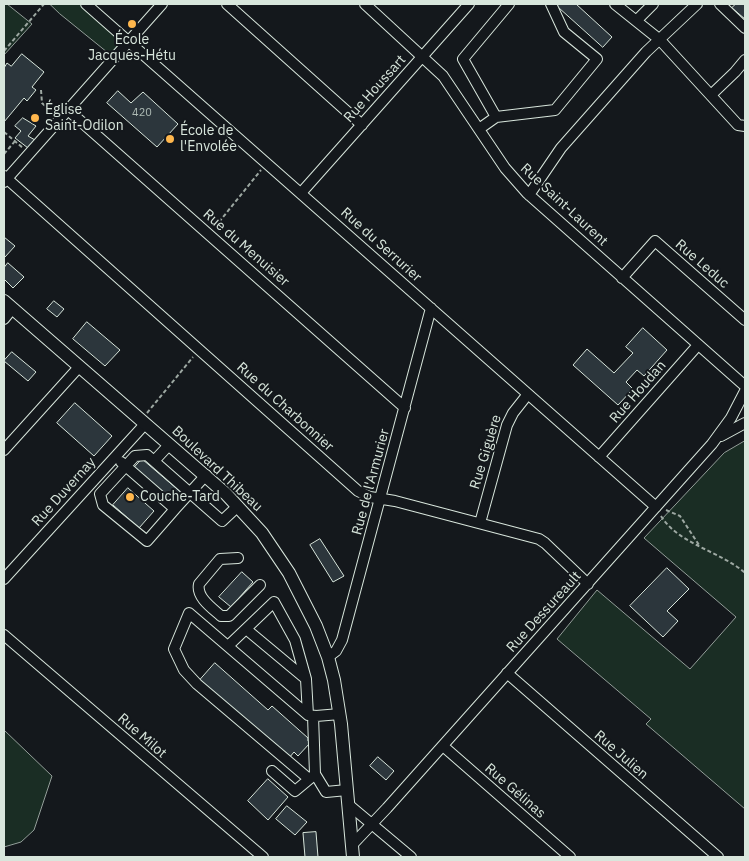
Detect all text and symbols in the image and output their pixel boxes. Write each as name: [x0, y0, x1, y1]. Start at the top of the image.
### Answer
marker: École Jacques-Hétu: [126, 18, 138, 30]
place label: École Jacques-Hétu: [88, 32, 176, 64]
street label: Rue Houssart: [340, 52, 410, 126]
place label: Église Saint-Odilon: [45, 102, 124, 134]
house number: 420: [132, 106, 152, 120]
marker: Église Saint-Odilon: [29, 112, 41, 124]
place label: École de l'Envolée: [180, 123, 237, 156]
marker: École de l'Envolée: [164, 133, 176, 145]
street label: Rue Saint-Laurent: [517, 160, 611, 250]
street label: Rue du Serrurier: [337, 204, 425, 286]
street label: Rue du Menuisier: [199, 206, 293, 290]
street label: Rue Leduc: [672, 236, 732, 292]
street label: Rue Houdan: [606, 357, 670, 427]
street label: Rue du Charbonnier: [233, 359, 337, 455]
street label: Rue Giguère: [467, 413, 505, 491]
street label: Boulevard Thibeau: [168, 423, 266, 515]
street label: Rue de l'Armurier: [349, 427, 393, 537]
street label: Rue Duvernay: [29, 454, 99, 530]
place label: Couche-Tard: [140, 489, 220, 505]
marker: Couche-Tard: [124, 491, 136, 503]
street label: Rue Dessureault: [503, 568, 585, 656]
street label: Rue Milot: [114, 710, 170, 762]
street label: Rue Julien: [591, 727, 651, 783]
street label: Rue Gélinas: [481, 760, 549, 822]

